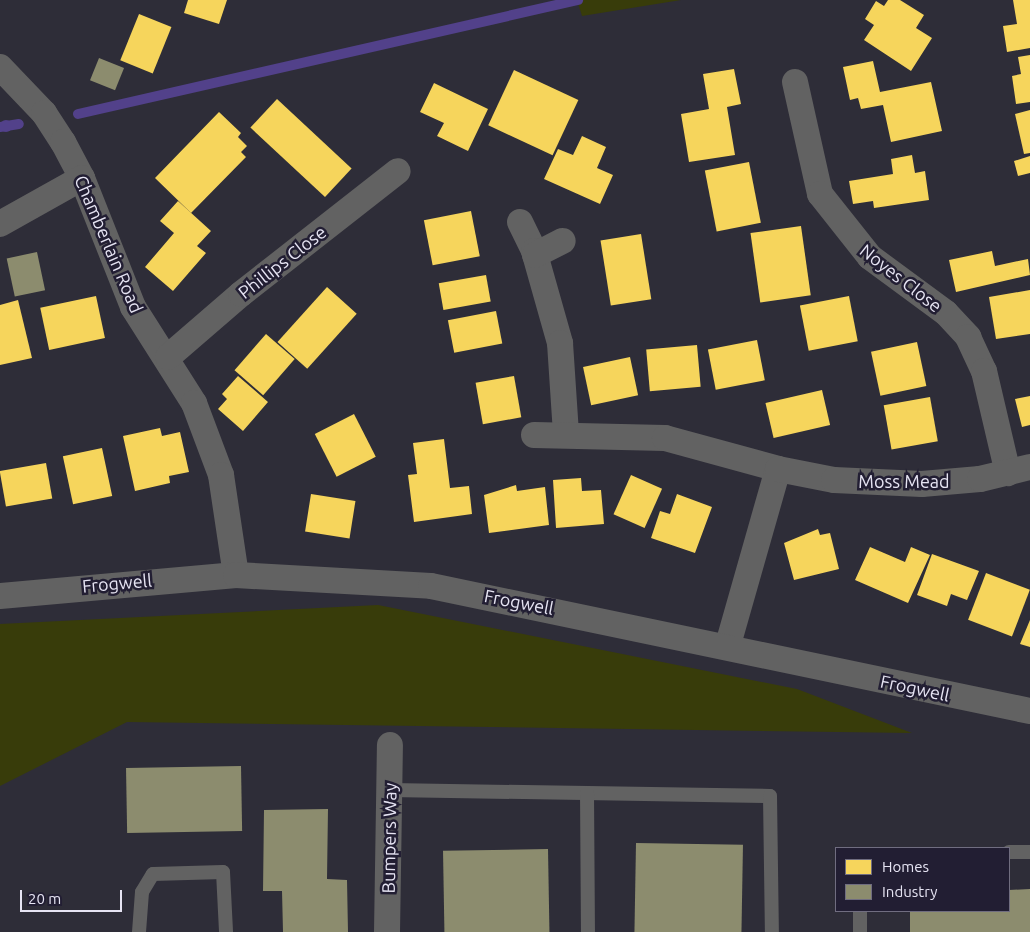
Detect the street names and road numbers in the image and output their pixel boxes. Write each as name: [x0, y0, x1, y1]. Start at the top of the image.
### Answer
street label: Chamberlain Road: [70, 172, 148, 316]
street label: Phillips Close: [234, 221, 330, 303]
street label: Noyes Close: [856, 239, 946, 317]
street label: Moss Mead: [858, 470, 950, 492]
street label: Frogwell: [81, 569, 153, 597]
street label: Frogwell: [483, 585, 555, 619]
street label: Frogwell: [878, 670, 952, 706]
street label: Bumpers Way: [377, 782, 401, 894]

